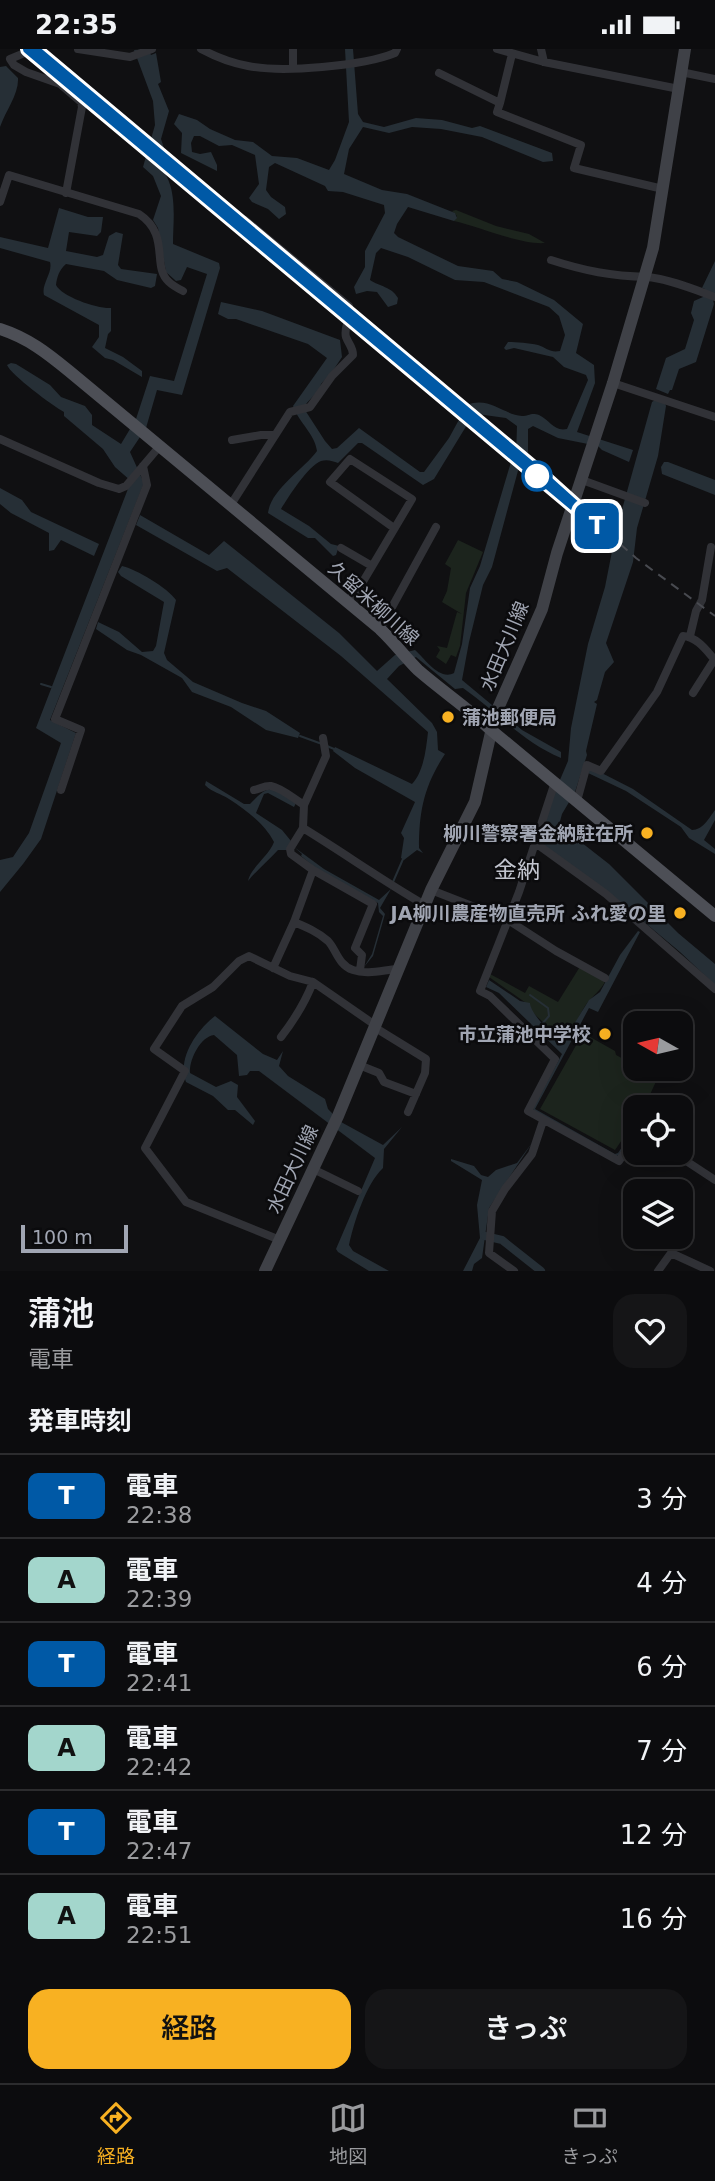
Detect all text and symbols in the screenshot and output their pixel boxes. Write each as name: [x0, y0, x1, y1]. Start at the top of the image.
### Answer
text: 22:35: [35, 10, 118, 40]
unlabelled marker: [522, 461, 552, 491]
line badge: T: [574, 503, 620, 549]
text: T: [589, 512, 605, 540]
street label: 久留米柳川線: [324, 557, 424, 649]
street label: 水田大川線: [475, 598, 533, 694]
place label: 蒲池郵便局: [462, 706, 557, 728]
marker: 蒲池郵便局: [440, 709, 456, 725]
place label: 柳川警察署金納駐在所: [443, 822, 633, 844]
marker: 柳川警察署金納駐在所: [639, 825, 655, 841]
district label: 金納: [494, 857, 540, 883]
place label: JA柳川農産物直売所 ふれ愛の里: [389, 902, 666, 924]
marker: JA柳川農産物直売所 ふれ愛の里: [672, 905, 688, 921]
north arrow: [623, 1011, 693, 1081]
map controls: [623, 1011, 693, 1249]
place label: 市立蒲池中学校: [458, 1023, 591, 1045]
marker: 市立蒲池中学校: [597, 1026, 613, 1042]
button: locate: [623, 1095, 693, 1165]
street label: 水田大川線: [262, 1121, 322, 1217]
button: layers: [623, 1179, 693, 1249]
scale bar: [21, 1222, 128, 1254]
text: 100 m: [32, 1226, 93, 1248]
text: 蒲池: [28, 1294, 94, 1333]
button: heart: [613, 1294, 687, 1368]
text: 電車: [28, 1346, 74, 1372]
text: 発車時刻: [28, 1406, 132, 1436]
text: 電車: [126, 1471, 178, 1501]
text: T: [58, 1482, 75, 1510]
text: 3 分: [636, 1484, 687, 1514]
text: 22:38: [126, 1502, 192, 1528]
text: 電車: [126, 1555, 178, 1585]
text: A: [57, 1566, 76, 1594]
text: 4 分: [636, 1568, 687, 1598]
text: 22:39: [126, 1586, 192, 1612]
text: 電車: [126, 1639, 178, 1669]
text: T: [58, 1650, 75, 1678]
text: 6 分: [636, 1652, 687, 1682]
text: 22:41: [126, 1670, 192, 1696]
text: 電車: [126, 1723, 178, 1753]
text: A: [57, 1734, 76, 1762]
text: 7 分: [636, 1736, 687, 1766]
text: 22:42: [126, 1754, 192, 1780]
text: 電車: [126, 1807, 178, 1837]
text: T: [58, 1818, 75, 1846]
text: 12 分: [620, 1820, 687, 1850]
text: 22:47: [126, 1838, 192, 1864]
text: 電車: [126, 1891, 178, 1921]
text: A: [57, 1902, 76, 1930]
text: 16 分: [620, 1904, 687, 1934]
text: 22:51: [126, 1922, 192, 1948]
button: 経路: [28, 1989, 351, 2069]
button: きっぷ: [365, 1989, 687, 2069]
tab: 経路: [97, 2099, 135, 2168]
tab: 地図: [329, 2099, 367, 2168]
tab: きっぷ: [562, 2099, 618, 2168]

